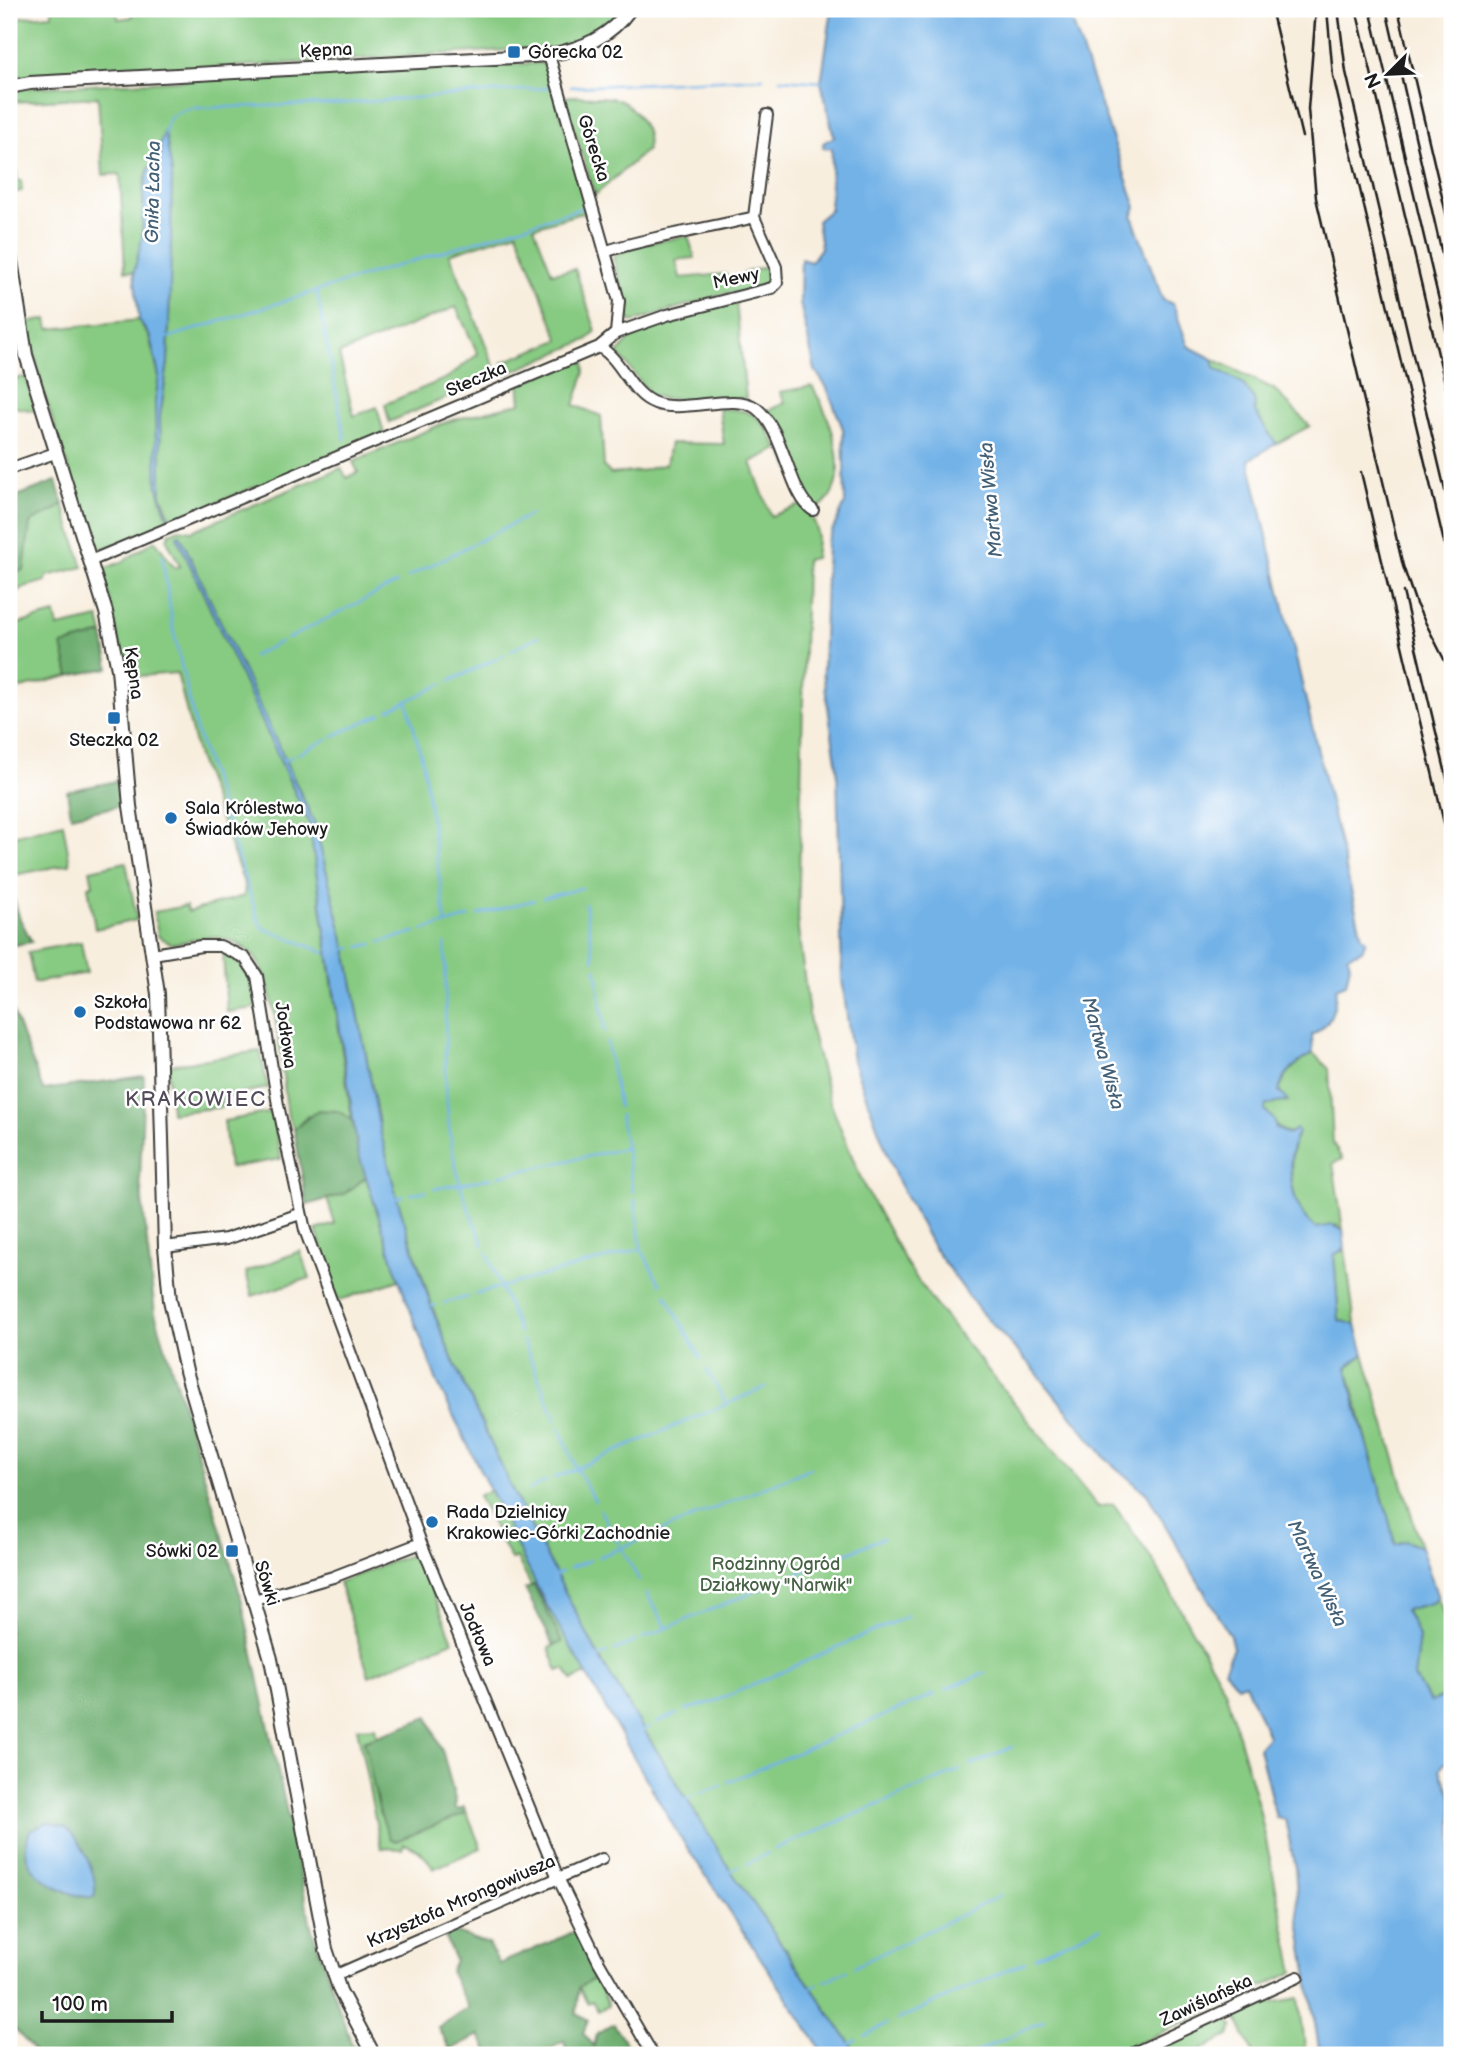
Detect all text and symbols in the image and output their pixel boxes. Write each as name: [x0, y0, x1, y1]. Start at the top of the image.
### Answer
north arrow: [1352, 38, 1422, 108]
street label: Kępna: [299, 39, 353, 62]
place label: Górecka 02: [528, 42, 623, 63]
marker: Górecka 02: [506, 44, 522, 60]
text: N: [1360, 69, 1387, 92]
street label: Górecka: [573, 112, 614, 184]
water label: Gniła Łacha: [141, 140, 166, 244]
street label: Mewy: [711, 263, 762, 294]
street label: Steczka: [443, 357, 509, 402]
water label: Martwa Wisła: [975, 441, 1008, 558]
street label: Kępna: [119, 645, 148, 701]
marker: Steczka 02: [106, 710, 122, 726]
place label: Steczka 02: [69, 730, 159, 751]
place label: Sala Królestwa Świadków Jehowy: [185, 798, 329, 840]
marker: Sala Królestwa Świadków Jehowy: [163, 810, 179, 826]
place label: Szkoła Podstawowa nr 62: [94, 992, 242, 1034]
water label: Martwa Wisła: [1076, 995, 1129, 1112]
street label: Jodłowa: [270, 1000, 301, 1070]
marker: Szkoła Podstawowa nr 62: [72, 1004, 88, 1020]
district label: KRAKOWIEC: [125, 1087, 267, 1112]
place label: Rada Dzielnicy Krakowiec-Górki Zachodnie: [446, 1502, 670, 1544]
marker: Rada Dzielnicy Krakowiec-Górki Zachodnie: [424, 1514, 440, 1530]
water label: Martwa Wisła: [1282, 1516, 1351, 1631]
place label: Sówki 02: [146, 1541, 218, 1562]
marker: Sówki 02: [224, 1543, 240, 1559]
park label: Rodzinny Ogród Działkowy "Narwik": [699, 1554, 853, 1596]
street label: Sówki: [250, 1558, 283, 1608]
street label: Jodłowa: [455, 1599, 500, 1669]
street label: Krzysztofa Mrongowiusza: [364, 1850, 559, 1953]
street label: Zawiślańska: [1156, 1970, 1256, 2031]
scale bar: [42, 1980, 172, 2024]
text: 100 m: [52, 1992, 108, 2017]

